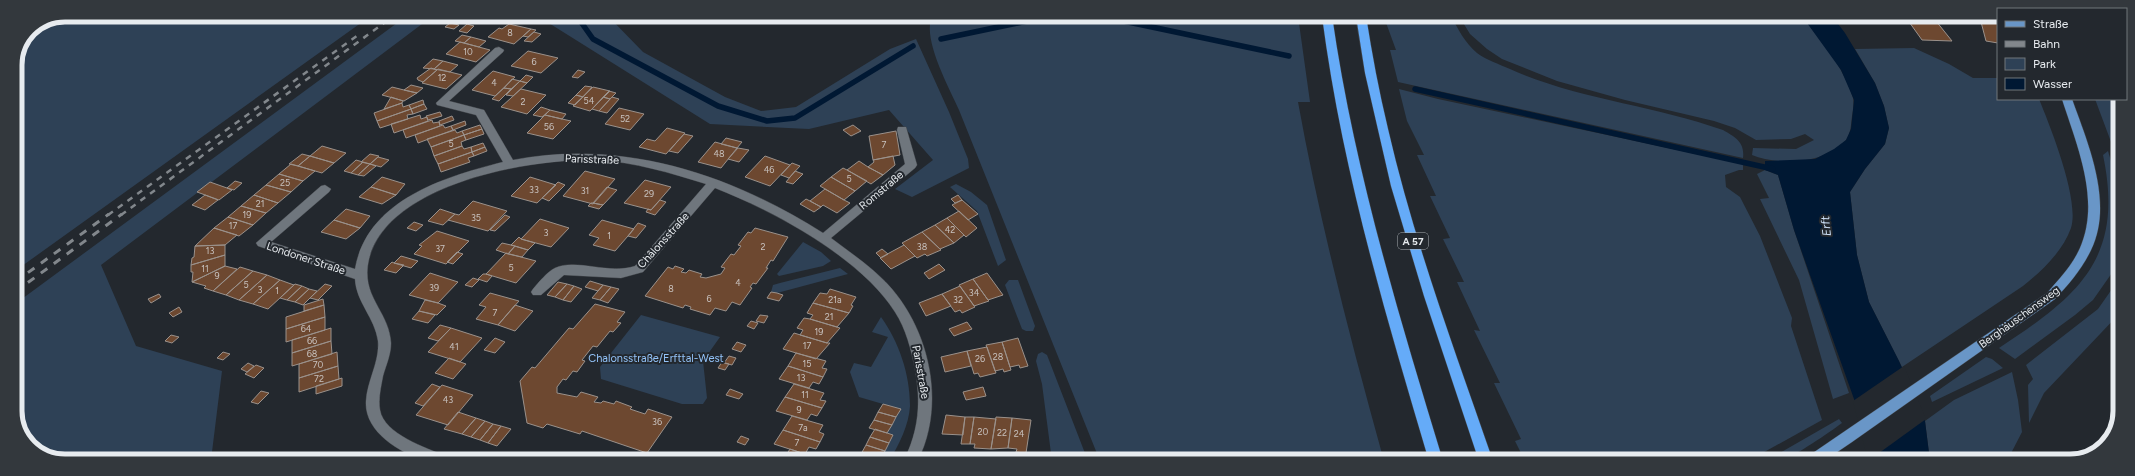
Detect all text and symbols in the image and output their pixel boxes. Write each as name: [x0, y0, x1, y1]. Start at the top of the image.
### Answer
legend: [1997, 8, 2127, 100]
text: Straße: [2033, 17, 2069, 31]
house number: 8: [507, 27, 513, 38]
text: Bahn: [2033, 37, 2060, 51]
house number: 10: [463, 46, 473, 57]
house number: 6: [531, 56, 537, 67]
text: Park: [2033, 57, 2056, 71]
house number: 12: [438, 72, 446, 83]
house number: 4: [491, 77, 497, 88]
text: Wasser: [2033, 77, 2072, 91]
house number: 54: [584, 95, 595, 106]
house number: 2: [520, 96, 526, 107]
house number: 52: [620, 113, 630, 124]
house number: 56: [544, 121, 554, 132]
house number: 5: [448, 138, 454, 149]
house number: 7: [882, 139, 887, 150]
house number: 48: [713, 148, 725, 159]
street label: Parisstraße: [565, 152, 619, 167]
house number: 46: [764, 164, 774, 175]
street label: Romstraße: [857, 168, 906, 213]
house number: 5: [846, 173, 852, 184]
house number: 25: [280, 177, 290, 188]
house number: 33: [529, 184, 539, 195]
house number: 31: [581, 185, 589, 196]
house number: 29: [644, 188, 654, 199]
house number: 21: [256, 198, 264, 209]
house number: 19: [243, 209, 251, 220]
street label: Châlonsstraße: [635, 210, 692, 271]
house number: 35: [471, 212, 481, 223]
water label: Erft: [1818, 215, 1834, 237]
house number: 17: [229, 220, 237, 231]
house number: 42: [945, 224, 955, 235]
house number: 3: [544, 227, 549, 238]
house number: 1: [607, 230, 611, 241]
road number: A 57: [1398, 233, 1428, 249]
street label: Londoner Straße: [265, 240, 347, 277]
house number: 2: [760, 241, 766, 252]
house number: 38: [917, 241, 928, 252]
house number: 37: [435, 243, 445, 254]
house number: 13: [206, 245, 214, 256]
house number: 5: [508, 262, 514, 273]
house number: 11: [201, 263, 209, 274]
house number: 9: [214, 270, 220, 281]
house number: 4: [735, 277, 741, 288]
house number: 5: [243, 279, 249, 290]
house number: 39: [429, 282, 439, 293]
house number: 8: [668, 283, 674, 294]
house number: 3: [258, 284, 263, 295]
street label: Berghäuschensweg: [1977, 284, 2062, 351]
house number: 1: [275, 285, 279, 296]
house number: 34: [969, 287, 980, 298]
house number: 6: [706, 293, 712, 304]
house number: 21a: [828, 294, 842, 305]
house number: 32: [953, 294, 963, 305]
house number: 7: [493, 307, 498, 318]
house number: 21: [825, 311, 833, 322]
house number: 64: [301, 323, 312, 334]
house number: 19: [815, 326, 823, 337]
house number: 66: [307, 335, 317, 346]
house number: 17: [803, 340, 811, 351]
house number: 41: [449, 341, 459, 352]
street label: Parisstraße: [909, 344, 932, 400]
house number: 68: [307, 348, 318, 359]
house number: 28: [993, 351, 1004, 362]
park label: Chalonsstraße/Erfttal-West: [588, 352, 724, 365]
house number: 26: [975, 353, 985, 364]
house number: 15: [803, 358, 811, 369]
house number: 70: [313, 359, 324, 370]
house number: 13: [797, 372, 805, 383]
house number: 72: [314, 373, 324, 384]
house number: 11: [801, 389, 809, 400]
house number: 43: [443, 394, 453, 405]
house number: 9: [796, 404, 802, 415]
house number: 36: [652, 416, 662, 427]
house number: 7a: [798, 422, 808, 433]
house number: 20: [978, 426, 989, 437]
house number: 22: [997, 427, 1007, 438]
house number: 24: [1014, 428, 1025, 439]
house number: 7: [795, 437, 800, 448]

